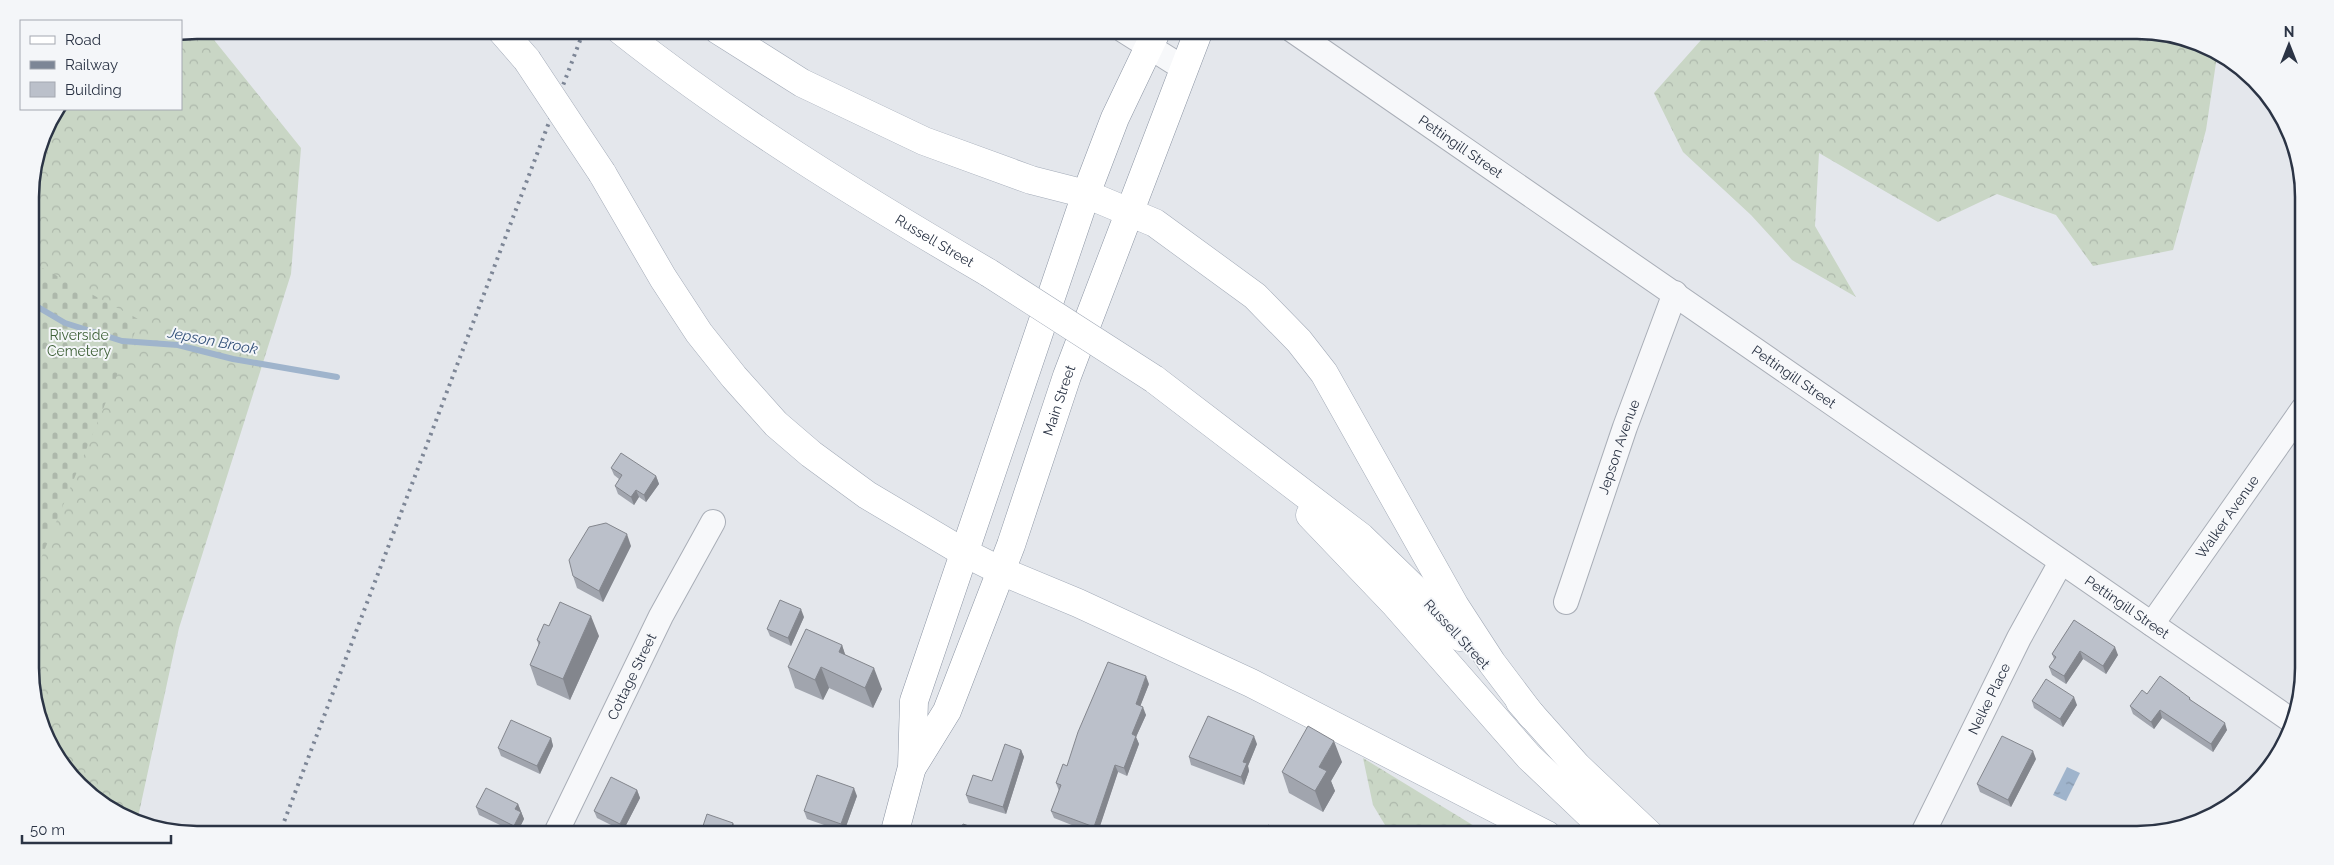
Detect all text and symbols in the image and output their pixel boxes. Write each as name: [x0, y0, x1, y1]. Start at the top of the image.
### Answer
legend: [20, 20, 182, 110]
north arrow: [2264, 20, 2314, 70]
text: N: [2284, 24, 2294, 40]
text: Road: [65, 31, 101, 49]
text: Railway: [65, 56, 118, 74]
text: Building: [65, 81, 122, 99]
street label: Pettingill Street: [1415, 112, 1506, 181]
street label: Russell Street: [892, 211, 977, 270]
water label: Jepson Brook: [165, 323, 260, 359]
park label: Riverside Cemetery: [47, 327, 111, 359]
street label: Pettingill Street: [1749, 342, 1839, 412]
street label: Main Street: [1040, 362, 1079, 438]
street label: Jepson Avenue: [1595, 397, 1643, 496]
street label: Walker Avenue: [2193, 472, 2262, 561]
street label: Pettingill Street: [2082, 572, 2172, 642]
street label: Russell Street: [1421, 596, 1493, 672]
street label: Cottage Street: [604, 630, 660, 722]
street label: Nelke Place: [1965, 660, 2013, 737]
scale bar: [22, 812, 171, 844]
text: 50 m: [30, 821, 65, 839]

